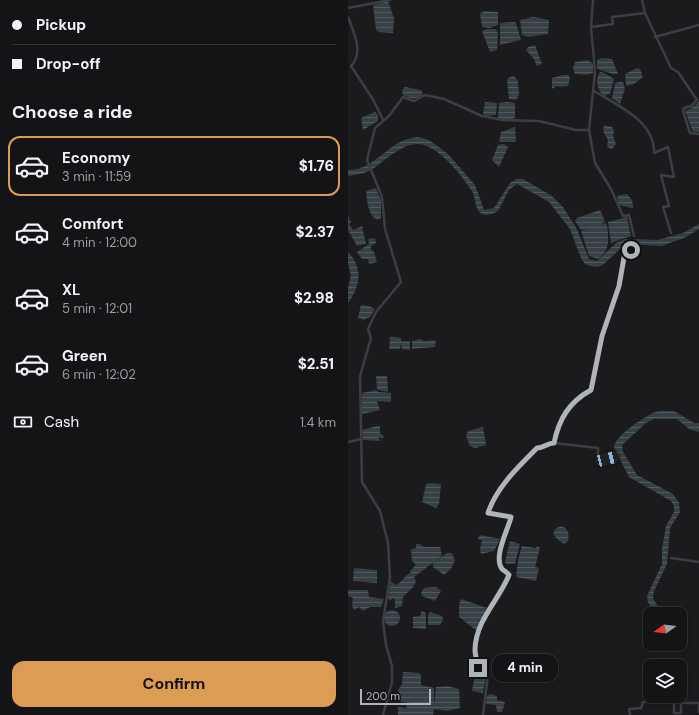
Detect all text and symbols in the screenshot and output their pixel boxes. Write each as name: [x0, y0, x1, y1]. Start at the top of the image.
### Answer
text: Pickup: [36, 15, 86, 35]
text: Drop-off: [36, 54, 101, 74]
text: Choose a ride: [12, 100, 133, 124]
icon: car: [14, 148, 50, 184]
text: Economy: [62, 148, 130, 168]
text: $1.76: [299, 156, 334, 176]
text: 3 min · 11:59: [62, 168, 131, 185]
icon: car: [14, 214, 50, 250]
text: Comfort: [62, 214, 123, 234]
text: $2.37: [296, 222, 334, 242]
text: 4 min · 12:00: [62, 234, 137, 251]
route start: [622, 241, 640, 259]
icon: car: [14, 280, 50, 316]
text: XL: [62, 280, 80, 300]
text: $2.98: [294, 288, 334, 308]
text: 5 min · 12:01: [62, 300, 132, 317]
icon: car: [14, 346, 50, 382]
text: Green: [62, 346, 107, 366]
text: $2.51: [298, 354, 334, 374]
text: 6 min · 12:02: [62, 366, 136, 383]
icon: cash: [12, 411, 34, 433]
text: Cash: [44, 412, 79, 432]
text: 1.4 km: [300, 414, 336, 431]
car: [594, 450, 620, 468]
north arrow: [643, 607, 687, 651]
map controls: [643, 607, 687, 703]
callout: 4 min: [492, 654, 558, 682]
route end: [469, 659, 487, 677]
text: 4 min: [507, 659, 543, 676]
button: layers: [643, 659, 687, 703]
button: Confirm: [12, 661, 336, 707]
scale bar: [360, 687, 431, 706]
text: 200 m: [366, 689, 400, 703]

